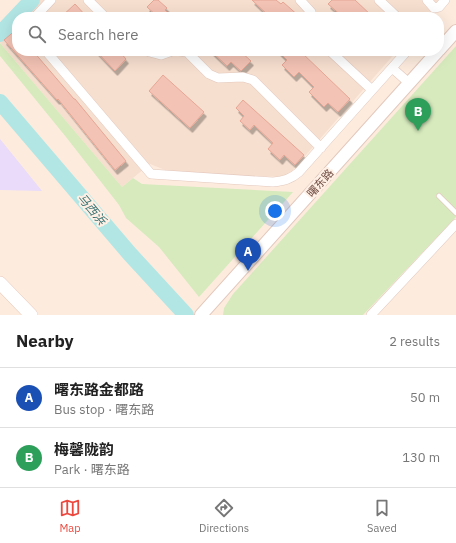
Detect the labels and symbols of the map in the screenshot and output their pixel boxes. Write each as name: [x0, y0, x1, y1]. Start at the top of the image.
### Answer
pin: B: [405, 98, 431, 131]
street label: 曙东路: [304, 166, 336, 200]
water label: 马西浜: [75, 190, 110, 228]
your location: [265, 201, 285, 221]
pin: A: [235, 238, 261, 271]

